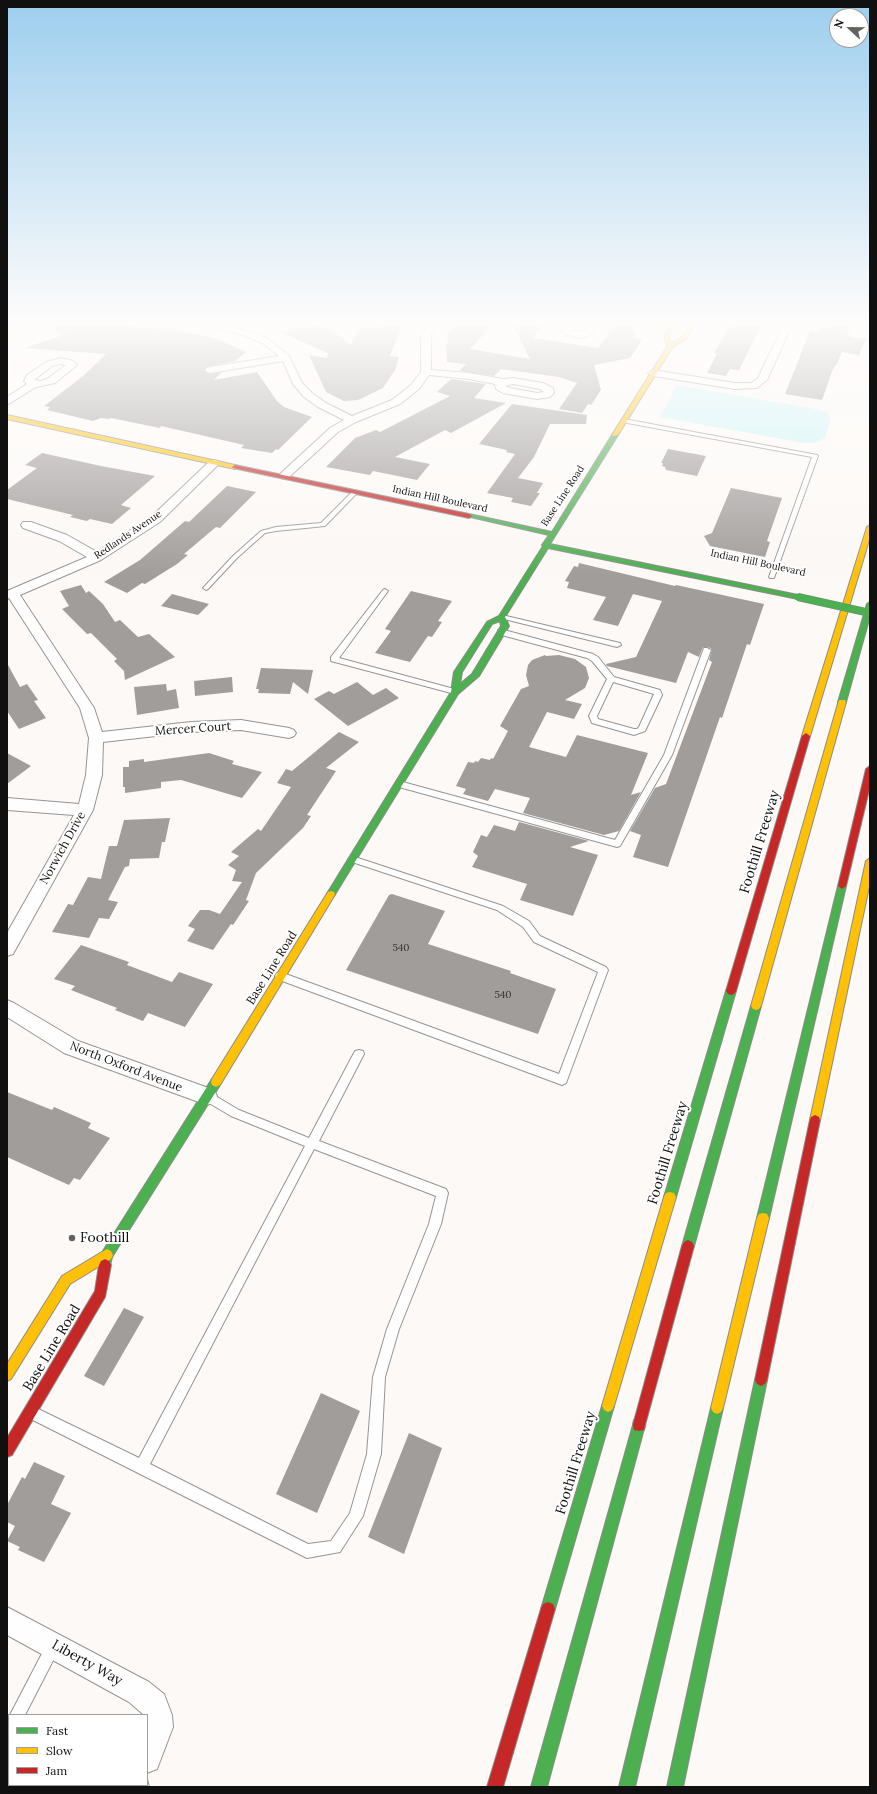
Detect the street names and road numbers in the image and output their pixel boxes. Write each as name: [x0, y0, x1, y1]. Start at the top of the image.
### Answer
street label: Base Line Road: [539, 463, 587, 529]
street label: Indian Hill Boulevard: [391, 483, 489, 515]
street label: Redlands Avenue: [92, 508, 164, 562]
street label: Indian Hill Boulevard: [709, 547, 807, 579]
street label: Mercer Court: [154, 719, 232, 739]
street label: Foothill Freeway: [736, 788, 784, 896]
street label: Norwich Drive: [37, 809, 89, 887]
street label: Base Line Road: [244, 929, 300, 1007]
street label: North Oxford Avenue: [68, 1039, 184, 1095]
street label: Foothill Freeway: [644, 1099, 692, 1207]
street label: Base Line Road: [20, 1302, 84, 1394]
street label: Foothill Freeway: [552, 1409, 600, 1517]
street label: Liberty Way: [49, 1637, 125, 1689]

